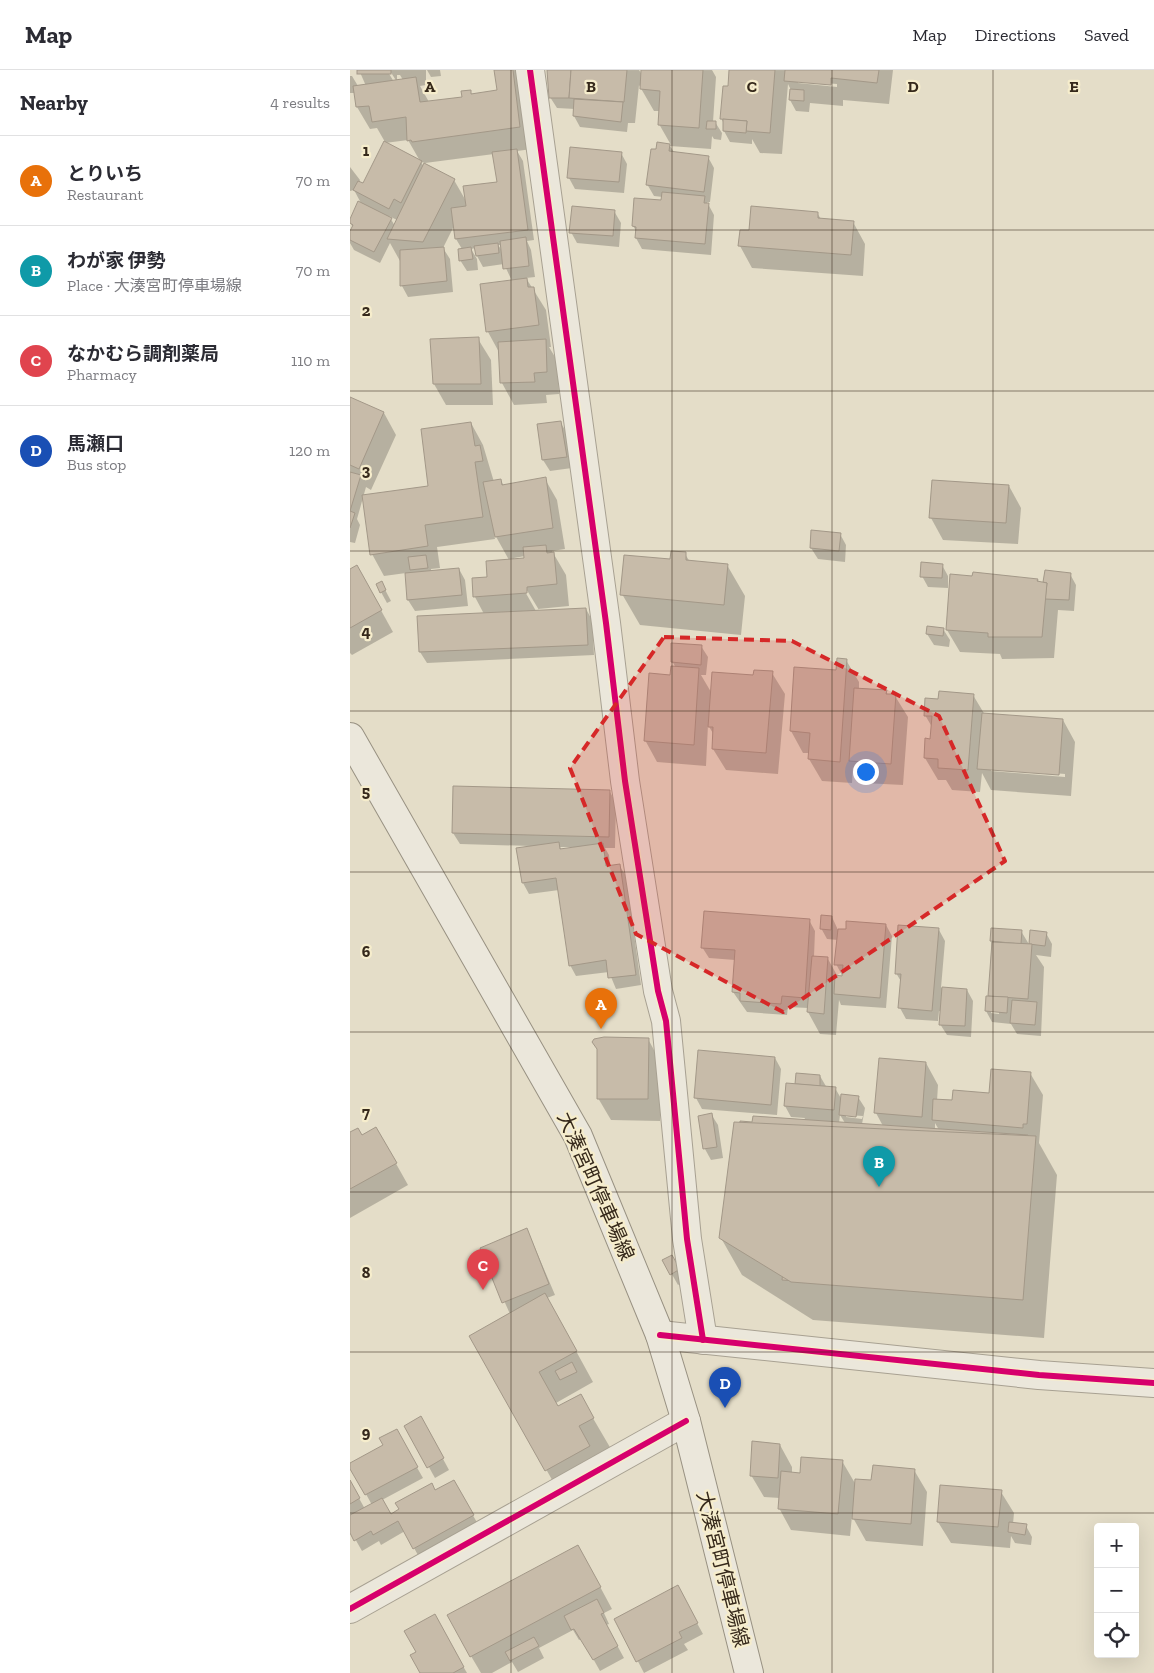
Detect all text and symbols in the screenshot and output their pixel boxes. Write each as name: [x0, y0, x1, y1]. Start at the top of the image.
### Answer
text: Map: [25, 20, 72, 49]
text: Map: [912, 24, 947, 46]
text: Directions: [975, 24, 1056, 46]
text: Saved: [1084, 24, 1129, 46]
text: A: [425, 77, 436, 96]
text: B: [586, 77, 596, 96]
text: C: [747, 77, 757, 96]
text: D: [907, 77, 919, 96]
text: E: [1069, 77, 1079, 96]
text: Nearby: [20, 90, 88, 115]
text: 4 results: [270, 93, 330, 112]
text: 1: [363, 141, 370, 160]
text: とりいち: [67, 162, 143, 185]
text: A: [31, 171, 42, 190]
text: 70 m: [296, 171, 330, 190]
text: Restaurant: [67, 185, 143, 204]
text: わが家 伊勢: [67, 249, 166, 272]
text: B: [31, 261, 41, 280]
text: 70 m: [296, 261, 330, 280]
text: Place · 大湊宮町停車場線: [67, 276, 242, 295]
text: 2: [362, 301, 371, 320]
text: なかむら調剤薬局: [67, 342, 219, 365]
text: C: [31, 351, 41, 370]
text: 110 m: [291, 351, 330, 370]
text: Pharmacy: [67, 365, 137, 384]
text: 馬瀬口: [67, 432, 124, 455]
text: D: [30, 441, 42, 460]
text: 120 m: [289, 441, 330, 460]
text: Bus stop: [67, 455, 126, 474]
text: 3: [362, 461, 371, 480]
text: 4: [361, 622, 371, 641]
your location: [853, 759, 879, 785]
text: 5: [362, 782, 370, 801]
text: 6: [362, 942, 371, 961]
pin: A: [585, 988, 617, 1029]
text: 7: [362, 1103, 370, 1122]
street label: 大湊宮町停車場線: [552, 1108, 640, 1264]
pin: B: [863, 1146, 895, 1187]
pin: C: [467, 1249, 499, 1290]
text: 8: [362, 1263, 371, 1282]
pin: D: [709, 1367, 741, 1408]
text: 9: [362, 1423, 371, 1442]
street label: 大湊宮町停車場線: [692, 1488, 754, 1650]
map controls: [1094, 1523, 1139, 1658]
button: +: [1094, 1523, 1139, 1568]
button: −: [1094, 1568, 1139, 1613]
button: locate: [1094, 1613, 1139, 1658]

